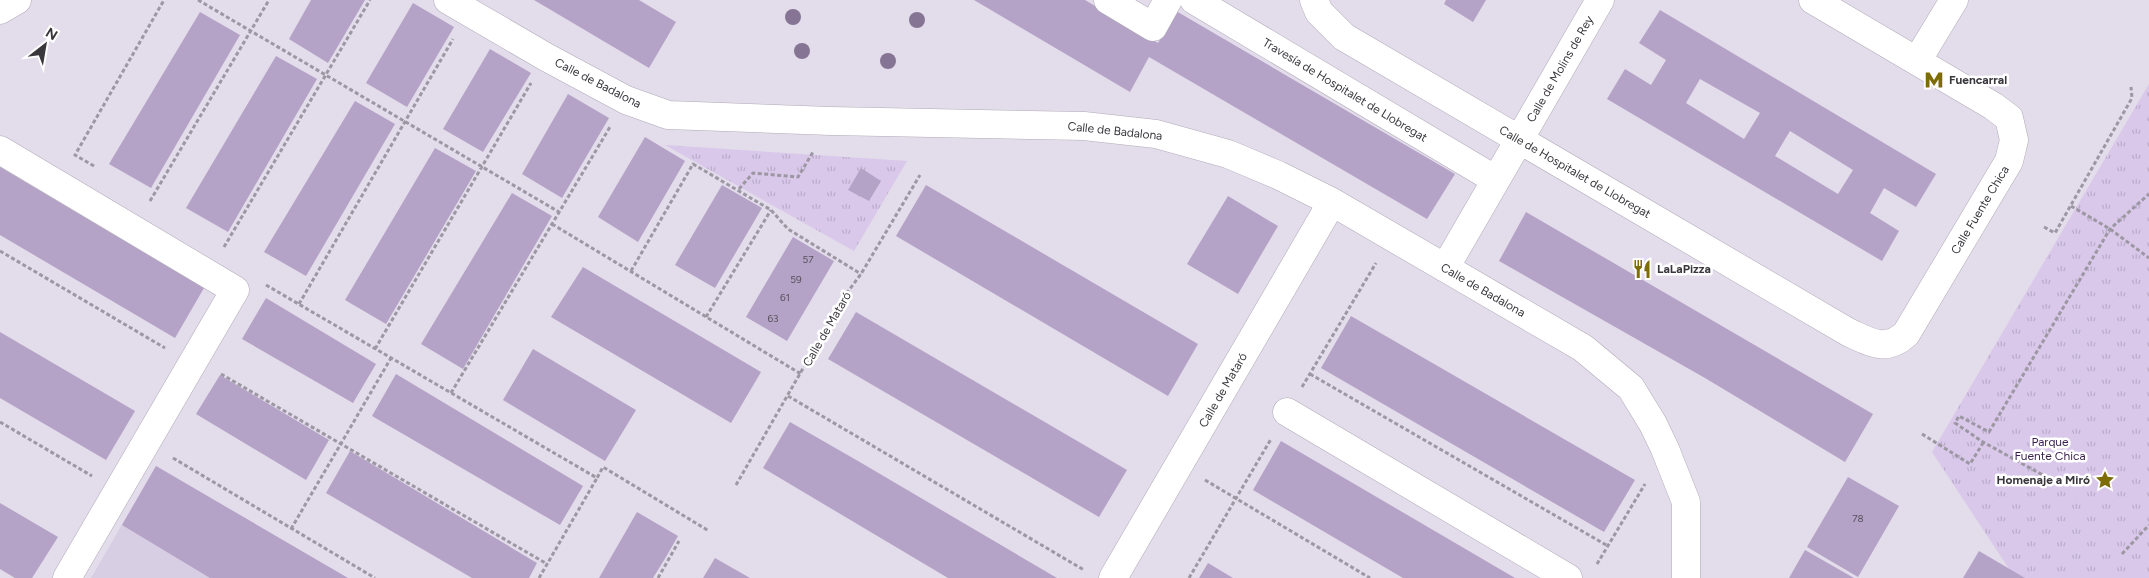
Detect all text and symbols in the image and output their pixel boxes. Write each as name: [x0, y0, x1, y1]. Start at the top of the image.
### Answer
street label: Calle de Molins de Rey: [1524, 13, 1597, 125]
north arrow: [20, 20, 70, 70]
text: N: [42, 24, 60, 44]
street label: Travesía de Hospitalet de Llobregat: [1260, 35, 1430, 145]
street label: Calle de Badalona: [552, 55, 644, 111]
metro station icon: Fuencarral: [1923, 69, 1945, 91]
place label: Fuencarral: [1949, 73, 2007, 87]
street label: Calle de Badalona: [1067, 119, 1163, 143]
street label: Calle de Hospitalet de Llobregat: [1497, 123, 1654, 221]
street label: Calle Fuente Chica: [1948, 163, 2012, 257]
house number: 57: [802, 253, 814, 266]
restaurant icon: LaLaPizza: [1631, 258, 1653, 280]
street label: Calle de Badalona: [1438, 260, 1528, 320]
place label: LaLaPizza: [1657, 262, 1711, 276]
house number: 59: [790, 273, 802, 286]
street label: Calle de Mataró: [800, 289, 854, 369]
house number: 61: [780, 291, 790, 304]
house number: 63: [767, 312, 779, 325]
street label: Calle de Mataró: [1196, 350, 1250, 430]
park label: Parque Fuente Chica: [2014, 435, 2086, 463]
place icon: Homenaje a Miró: [2094, 469, 2116, 491]
place label: Homenaje a Miró: [1997, 473, 2090, 487]
house number: 78: [1852, 512, 1864, 525]

